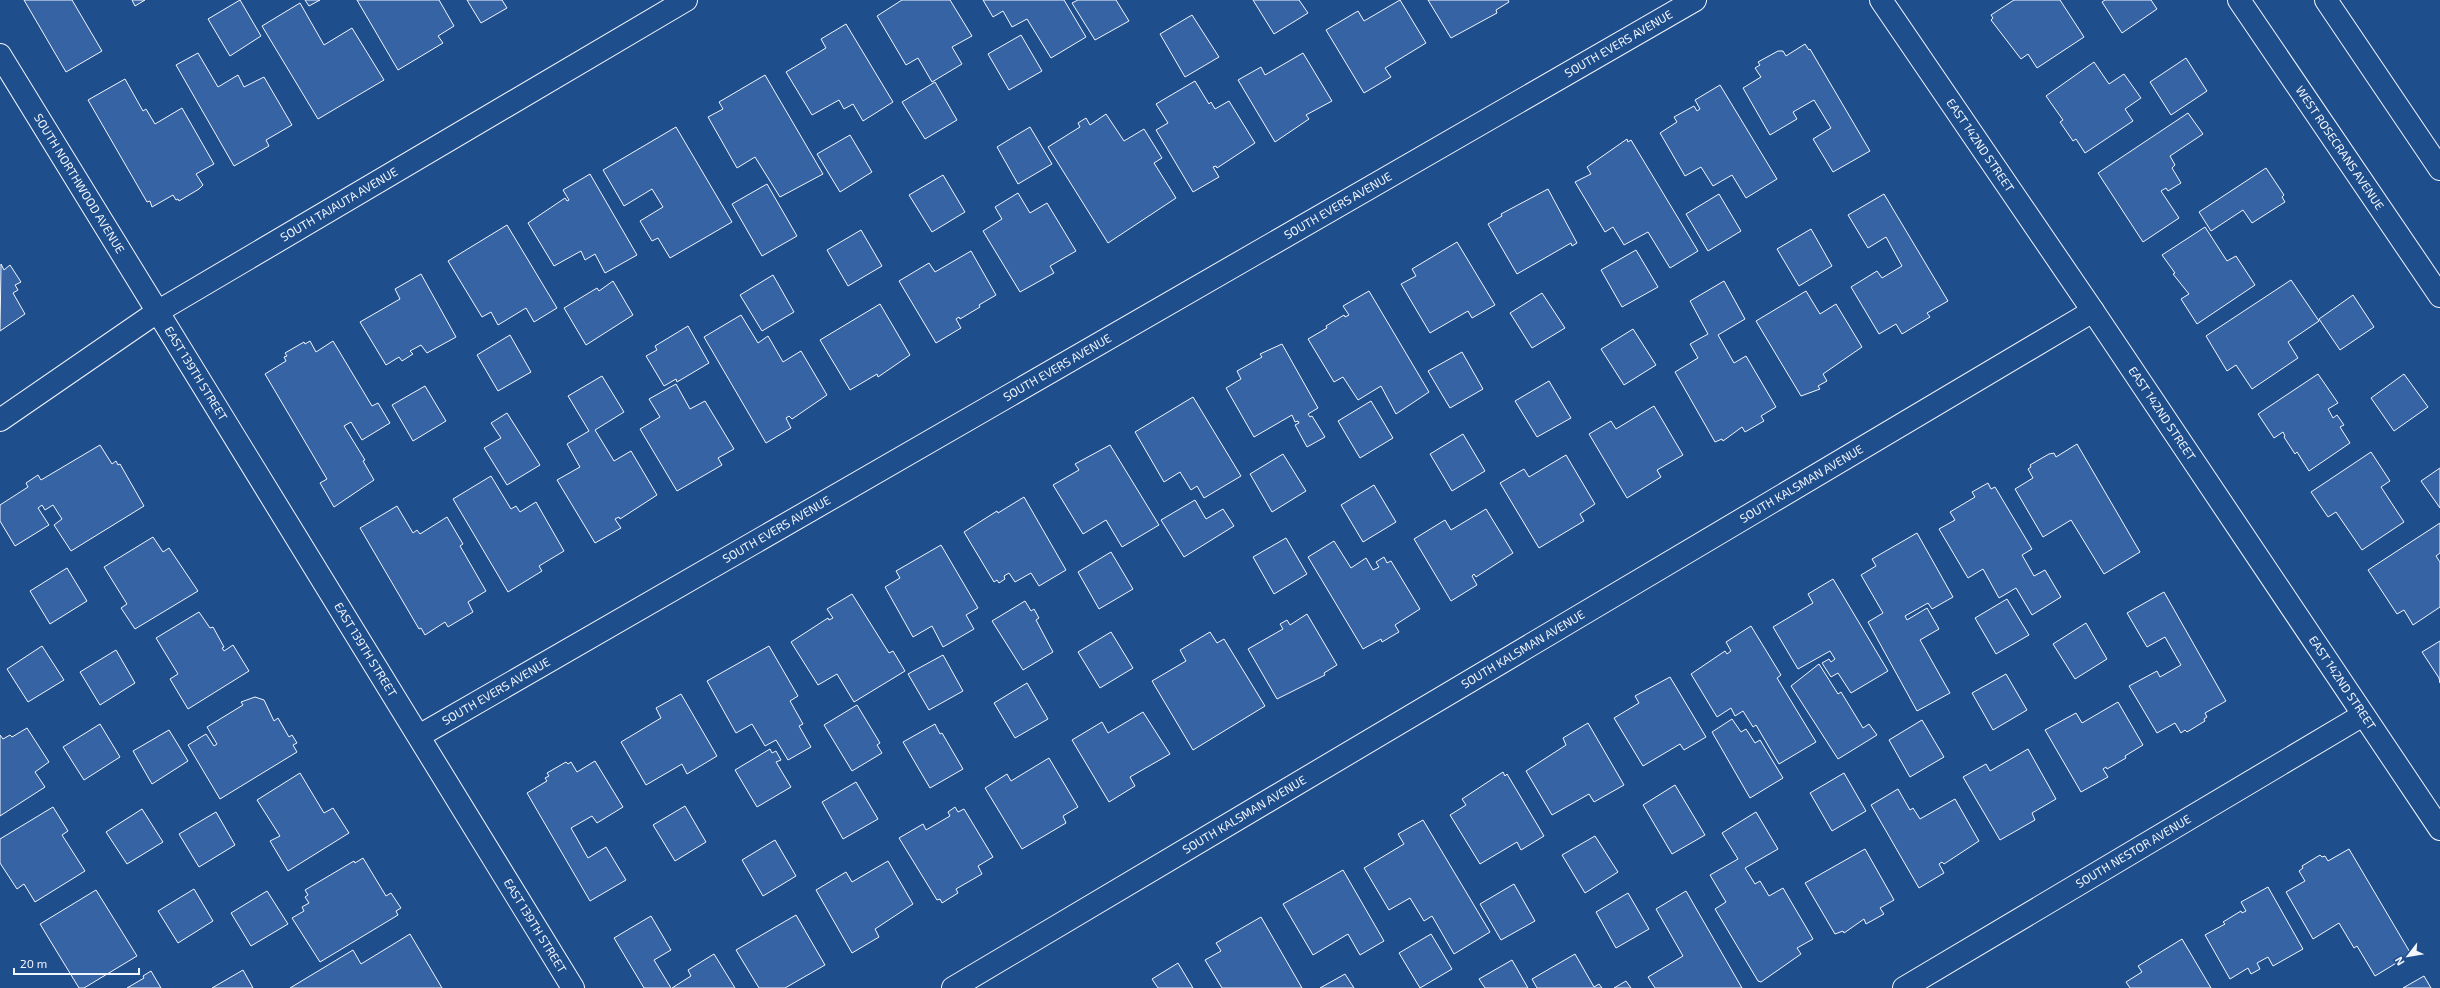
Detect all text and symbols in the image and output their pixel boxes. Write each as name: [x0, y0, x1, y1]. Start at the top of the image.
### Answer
street label: SOUTH EVERS AVENUE: [1562, 6, 1675, 80]
street label: WEST ROSECRANS AVENUE: [2293, 83, 2388, 212]
street label: EAST 142ND STREET: [1944, 95, 2018, 194]
street label: SOUTH NORTHWOOD AVENUE: [32, 111, 128, 256]
street label: SOUTH TAJAUTA AVENUE: [278, 164, 400, 244]
street label: SOUTH EVERS AVENUE: [1281, 168, 1394, 242]
street label: EAST 139TH STREET: [162, 324, 231, 423]
street label: SOUTH EVERS AVENUE: [1001, 330, 1114, 403]
street label: EAST 142ND STREET: [2126, 364, 2199, 463]
street label: SOUTH KALSMAN AVENUE: [1737, 441, 1866, 525]
street label: SOUTH EVERS AVENUE: [720, 492, 833, 565]
street label: EAST 139TH STREET: [332, 600, 400, 699]
street label: SOUTH KALSMAN AVENUE: [1458, 606, 1587, 691]
street label: EAST 142ND STREET: [2307, 633, 2379, 732]
street label: SOUTH EVERS AVENUE: [439, 654, 552, 727]
street label: SOUTH KALSMAN AVENUE: [1180, 772, 1308, 856]
street label: SOUTH NESTOR AVENUE: [2073, 811, 2193, 890]
street label: EAST 139TH STREET: [501, 876, 570, 975]
north arrow: [2388, 936, 2428, 976]
scale bar: [14, 950, 139, 976]
text: N: [2391, 955, 2407, 968]
text: 20 m: [20, 956, 47, 970]

